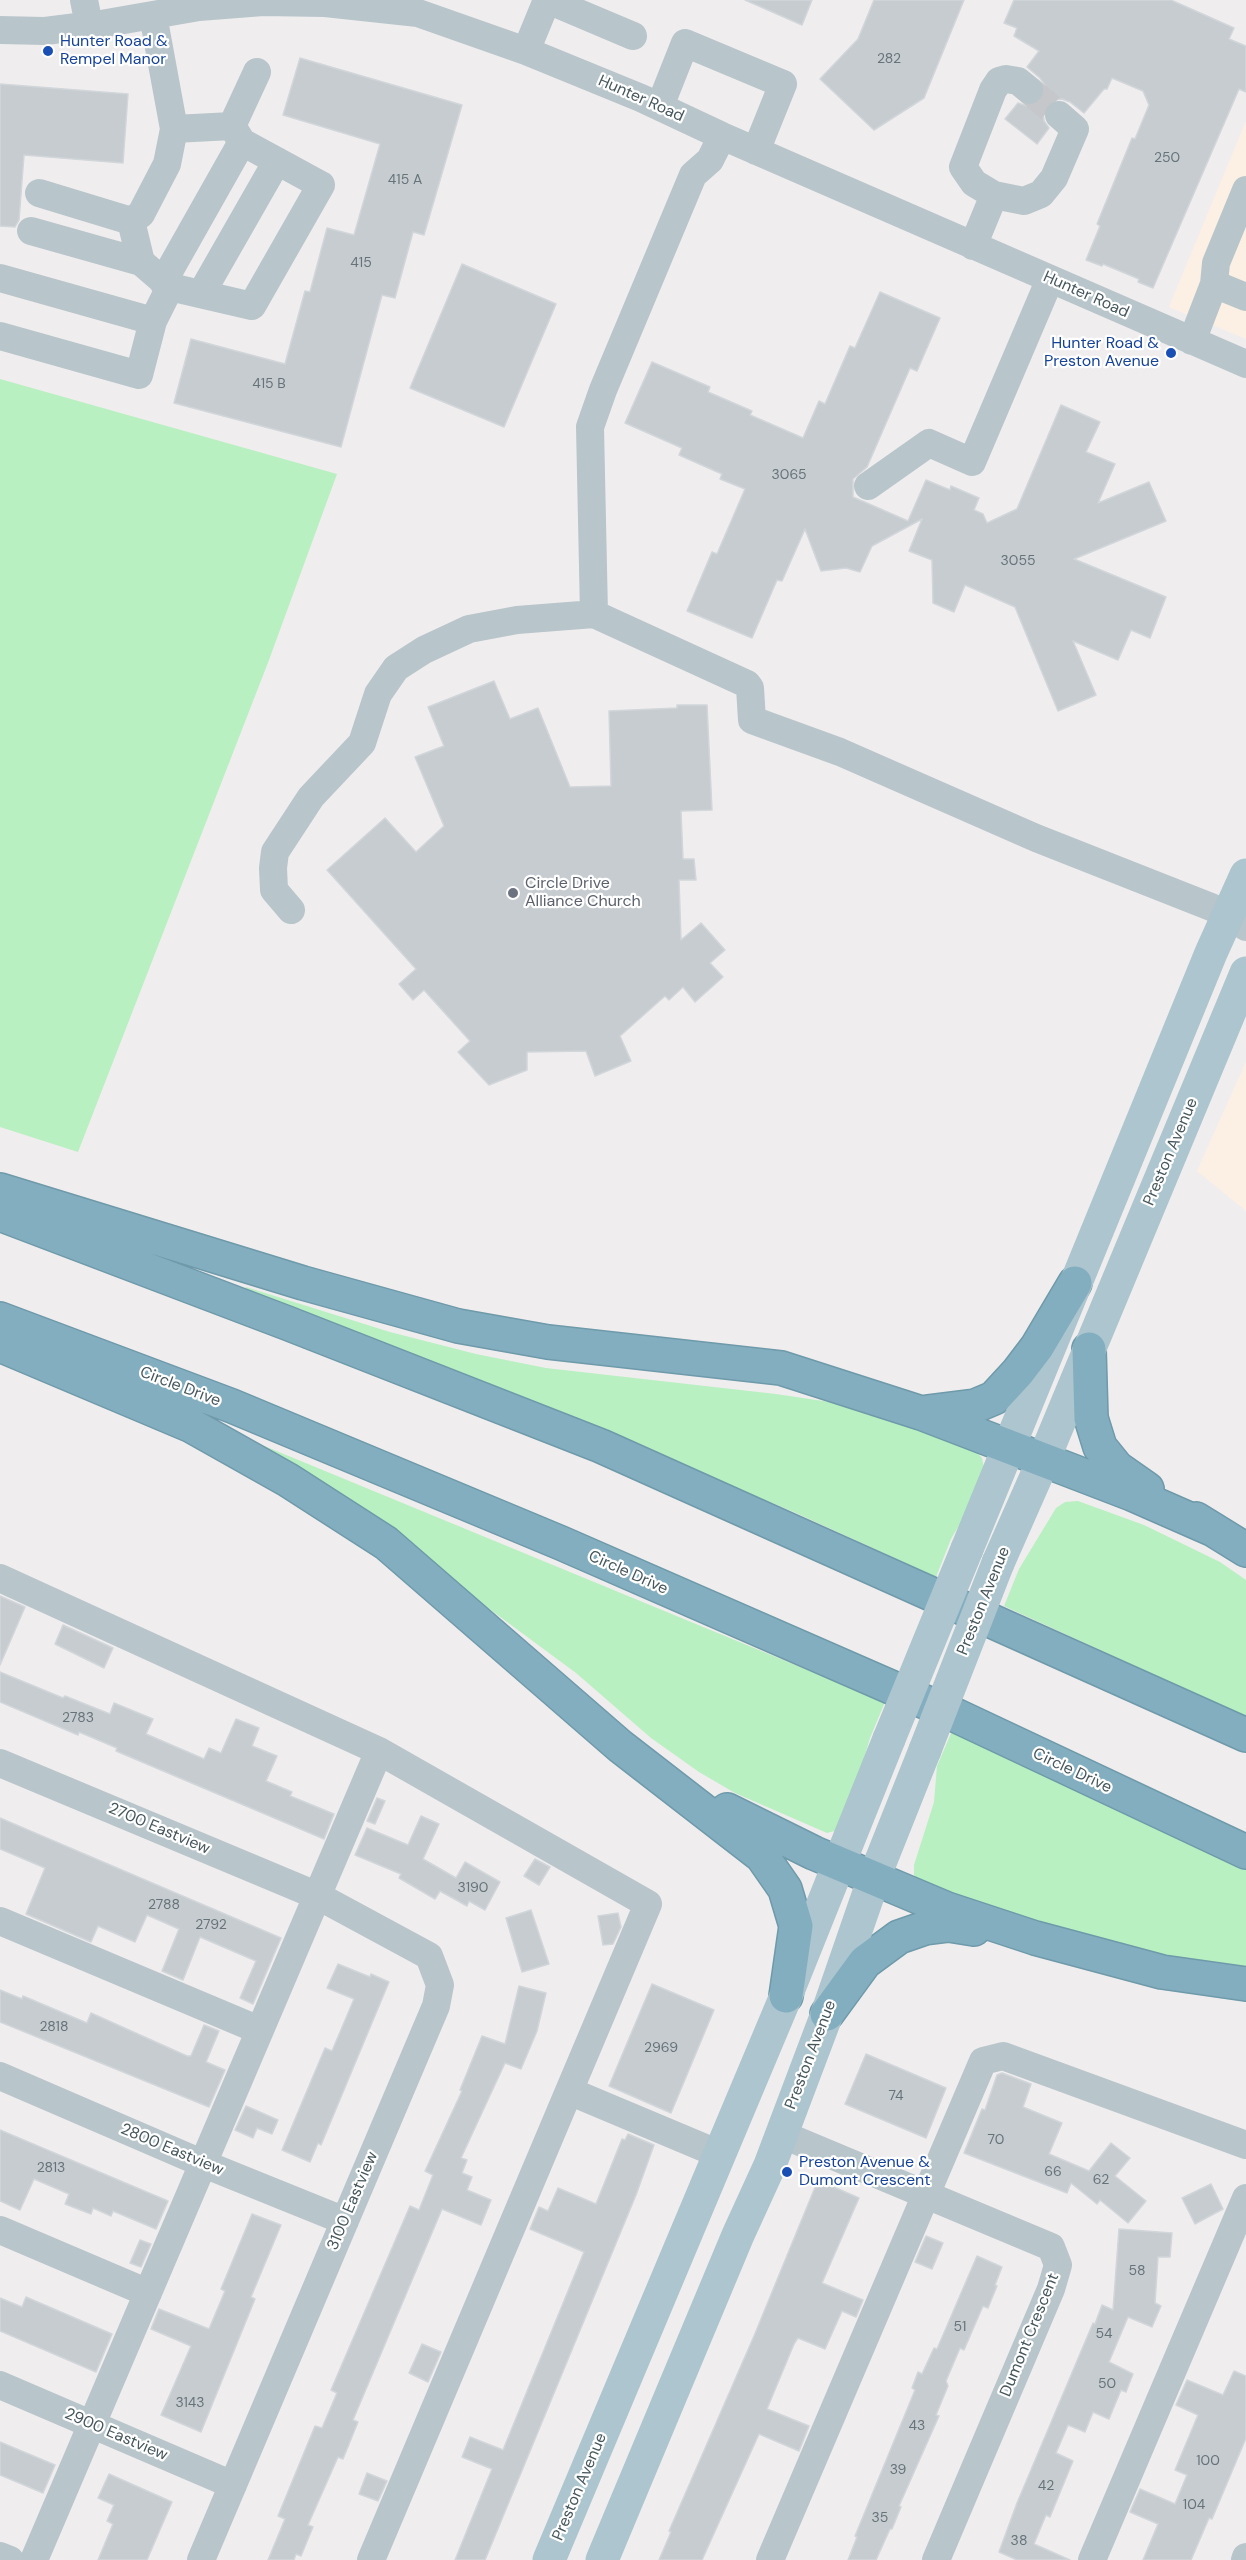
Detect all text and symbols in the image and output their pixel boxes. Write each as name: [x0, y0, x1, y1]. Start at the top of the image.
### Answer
place label: Hunter Road & Rempel Manor: [60, 32, 168, 70]
marker: Hunter Road & Rempel Manor: [41, 44, 55, 58]
house number: 282: [877, 51, 901, 67]
street label: Hunter Road: [595, 72, 687, 126]
house number: 250: [1154, 150, 1180, 166]
house number: 415 A: [388, 172, 422, 188]
house number: 415: [350, 255, 372, 271]
street label: Hunter Road: [1040, 268, 1132, 322]
place label: Hunter Road & Preston Avenue: [1044, 334, 1159, 372]
marker: Hunter Road & Preston Avenue: [1164, 346, 1178, 360]
house number: 415 B: [252, 376, 286, 392]
house number: 3065: [772, 467, 806, 483]
house number: 3055: [1001, 553, 1035, 569]
place label: Circle Drive Alliance Church: [525, 874, 641, 912]
marker: Circle Drive Alliance Church: [506, 886, 520, 900]
street label: Preston Avenue: [1140, 1095, 1202, 1209]
street label: Circle Drive: [137, 1363, 223, 1411]
street label: Preston Avenue: [954, 1544, 1014, 1658]
street label: Circle Drive: [585, 1547, 671, 1599]
house number: 2783: [62, 1710, 94, 1726]
street label: Circle Drive: [1029, 1744, 1115, 1798]
street label: 2700 Eastview: [105, 1799, 213, 1859]
house number: 3190: [458, 1880, 488, 1896]
house number: 2788: [148, 1897, 180, 1913]
house number: 2792: [195, 1917, 227, 1933]
street label: Preston Avenue: [781, 1998, 841, 2112]
house number: 2818: [40, 2019, 68, 2035]
house number: 2969: [644, 2040, 678, 2056]
house number: 74: [888, 2088, 904, 2104]
street label: 2800 Eastview: [118, 2120, 226, 2180]
house number: 70: [988, 2132, 1004, 2148]
street label: 3100 Eastview: [324, 2149, 382, 2253]
place label: Preston Avenue & Dumont Crescent: [799, 2153, 931, 2191]
house number: 2813: [37, 2160, 65, 2176]
house number: 66: [1044, 2164, 1062, 2180]
marker: Preston Avenue & Dumont Crescent: [780, 2165, 794, 2179]
house number: 62: [1093, 2172, 1109, 2188]
house number: 58: [1128, 2263, 1146, 2279]
street label: Dumont Crescent: [996, 2270, 1064, 2400]
house number: 51: [954, 2319, 966, 2335]
house number: 54: [1095, 2326, 1113, 2342]
house number: 50: [1098, 2376, 1116, 2392]
house number: 3143: [175, 2395, 205, 2411]
street label: 2900 Eastview: [62, 2405, 170, 2465]
house number: 43: [909, 2418, 925, 2434]
street label: Preston Avenue: [549, 2430, 611, 2544]
house number: 100: [1196, 2453, 1220, 2469]
house number: 39: [890, 2462, 906, 2478]
house number: 42: [1038, 2478, 1054, 2494]
house number: 104: [1183, 2497, 1205, 2513]
house number: 35: [872, 2510, 888, 2526]
house number: 38: [1011, 2533, 1027, 2549]

